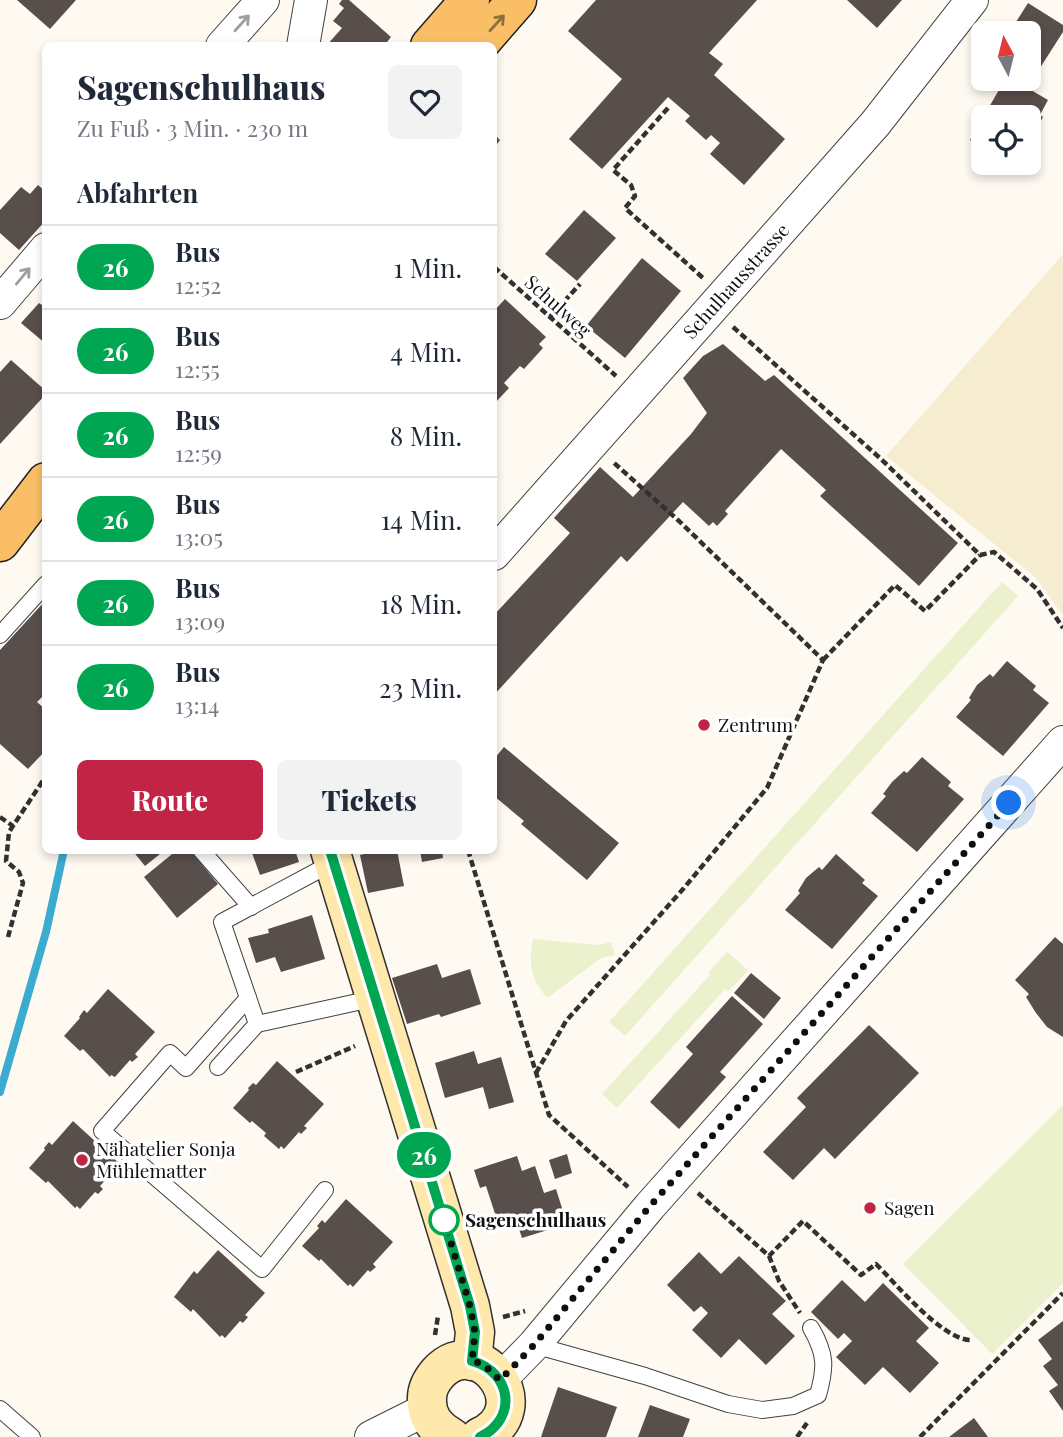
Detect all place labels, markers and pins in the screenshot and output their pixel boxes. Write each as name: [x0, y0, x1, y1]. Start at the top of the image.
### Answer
place label: Zentrum: [718, 711, 793, 737]
marker: Zentrum: [696, 717, 712, 733]
place label: Nähatelier Sonja Mühlematter: [96, 1135, 236, 1183]
marker: Nähatelier Sonja Mühlematter: [74, 1152, 90, 1168]
place label: Sagen: [884, 1194, 935, 1220]
marker: Sagen: [862, 1200, 878, 1216]
marker: Sagenschulhaus: [429, 1205, 459, 1235]
place label: Sagenschulhaus: [465, 1206, 606, 1232]

